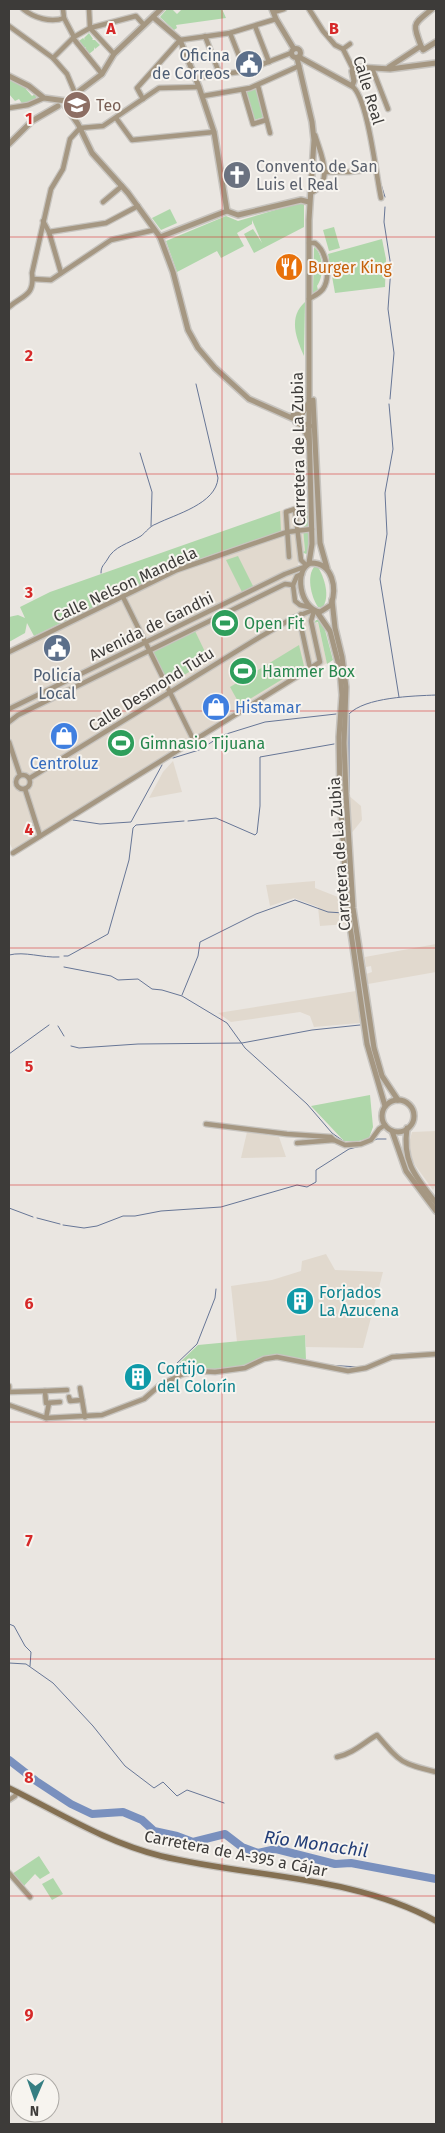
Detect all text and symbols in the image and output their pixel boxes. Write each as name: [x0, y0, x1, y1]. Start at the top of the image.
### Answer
text: A: [105, 19, 116, 38]
text: B: [329, 19, 339, 38]
place label: Oficina de Correos: [152, 46, 230, 83]
public building icon: Oficina de Correos: [234, 49, 264, 79]
street label: Calle Real: [349, 53, 388, 127]
school or university icon: Teo: [62, 90, 92, 120]
place label: Teo: [96, 96, 121, 115]
text: 1: [25, 109, 33, 128]
place label: Convento de San Luis el Real: [256, 157, 378, 194]
church icon: Convento de San Luis el Real: [222, 160, 252, 190]
restaurant icon: Burger King: [274, 252, 304, 282]
place label: Burger King: [308, 258, 392, 277]
text: 2: [25, 346, 33, 365]
street label: Carretera de La Zubia: [288, 372, 309, 526]
street label: Calle Nelson Mandela: [50, 543, 200, 626]
text: 3: [24, 583, 33, 602]
street label: Avenida de Gandhi: [86, 588, 217, 665]
sports icon: Open Fit: [210, 608, 240, 638]
place label: Open Fit: [244, 614, 305, 633]
public building icon: Policía Local: [42, 633, 72, 663]
street label: Calle Desmond Tutu: [85, 643, 218, 736]
sports icon: Hammer Box: [228, 656, 258, 686]
place label: Hammer Box: [262, 662, 355, 681]
place label: Policía Local: [33, 666, 81, 703]
shop icon: Histamar: [201, 692, 231, 722]
place label: Histamar: [235, 698, 302, 717]
shop icon: Centroluz: [49, 721, 79, 751]
sports icon: Gimnasio Tijuana: [106, 728, 136, 758]
place label: Gimnasio Tijuana: [140, 734, 265, 753]
place label: Centroluz: [30, 754, 98, 773]
street label: Carretera de La Zubia: [325, 776, 354, 932]
text: 4: [24, 820, 34, 839]
text: 5: [25, 1057, 34, 1076]
place label: Forjados La Azucena: [319, 1283, 399, 1320]
building icon: Forjados La Azucena: [285, 1286, 315, 1316]
text: 6: [24, 1294, 34, 1313]
place label: Cortijo del Colorín: [157, 1359, 236, 1396]
building icon: Cortijo del Colorín: [123, 1362, 153, 1392]
text: 7: [25, 1531, 33, 1550]
text: 8: [24, 1768, 34, 1787]
street label: Carretera de A-395 a Cájar: [143, 1826, 330, 1881]
water label: Río Monachil: [262, 1826, 370, 1862]
text: 9: [25, 2005, 34, 2024]
north arrow: [10, 2073, 60, 2123]
text: N: [30, 2102, 40, 2119]

